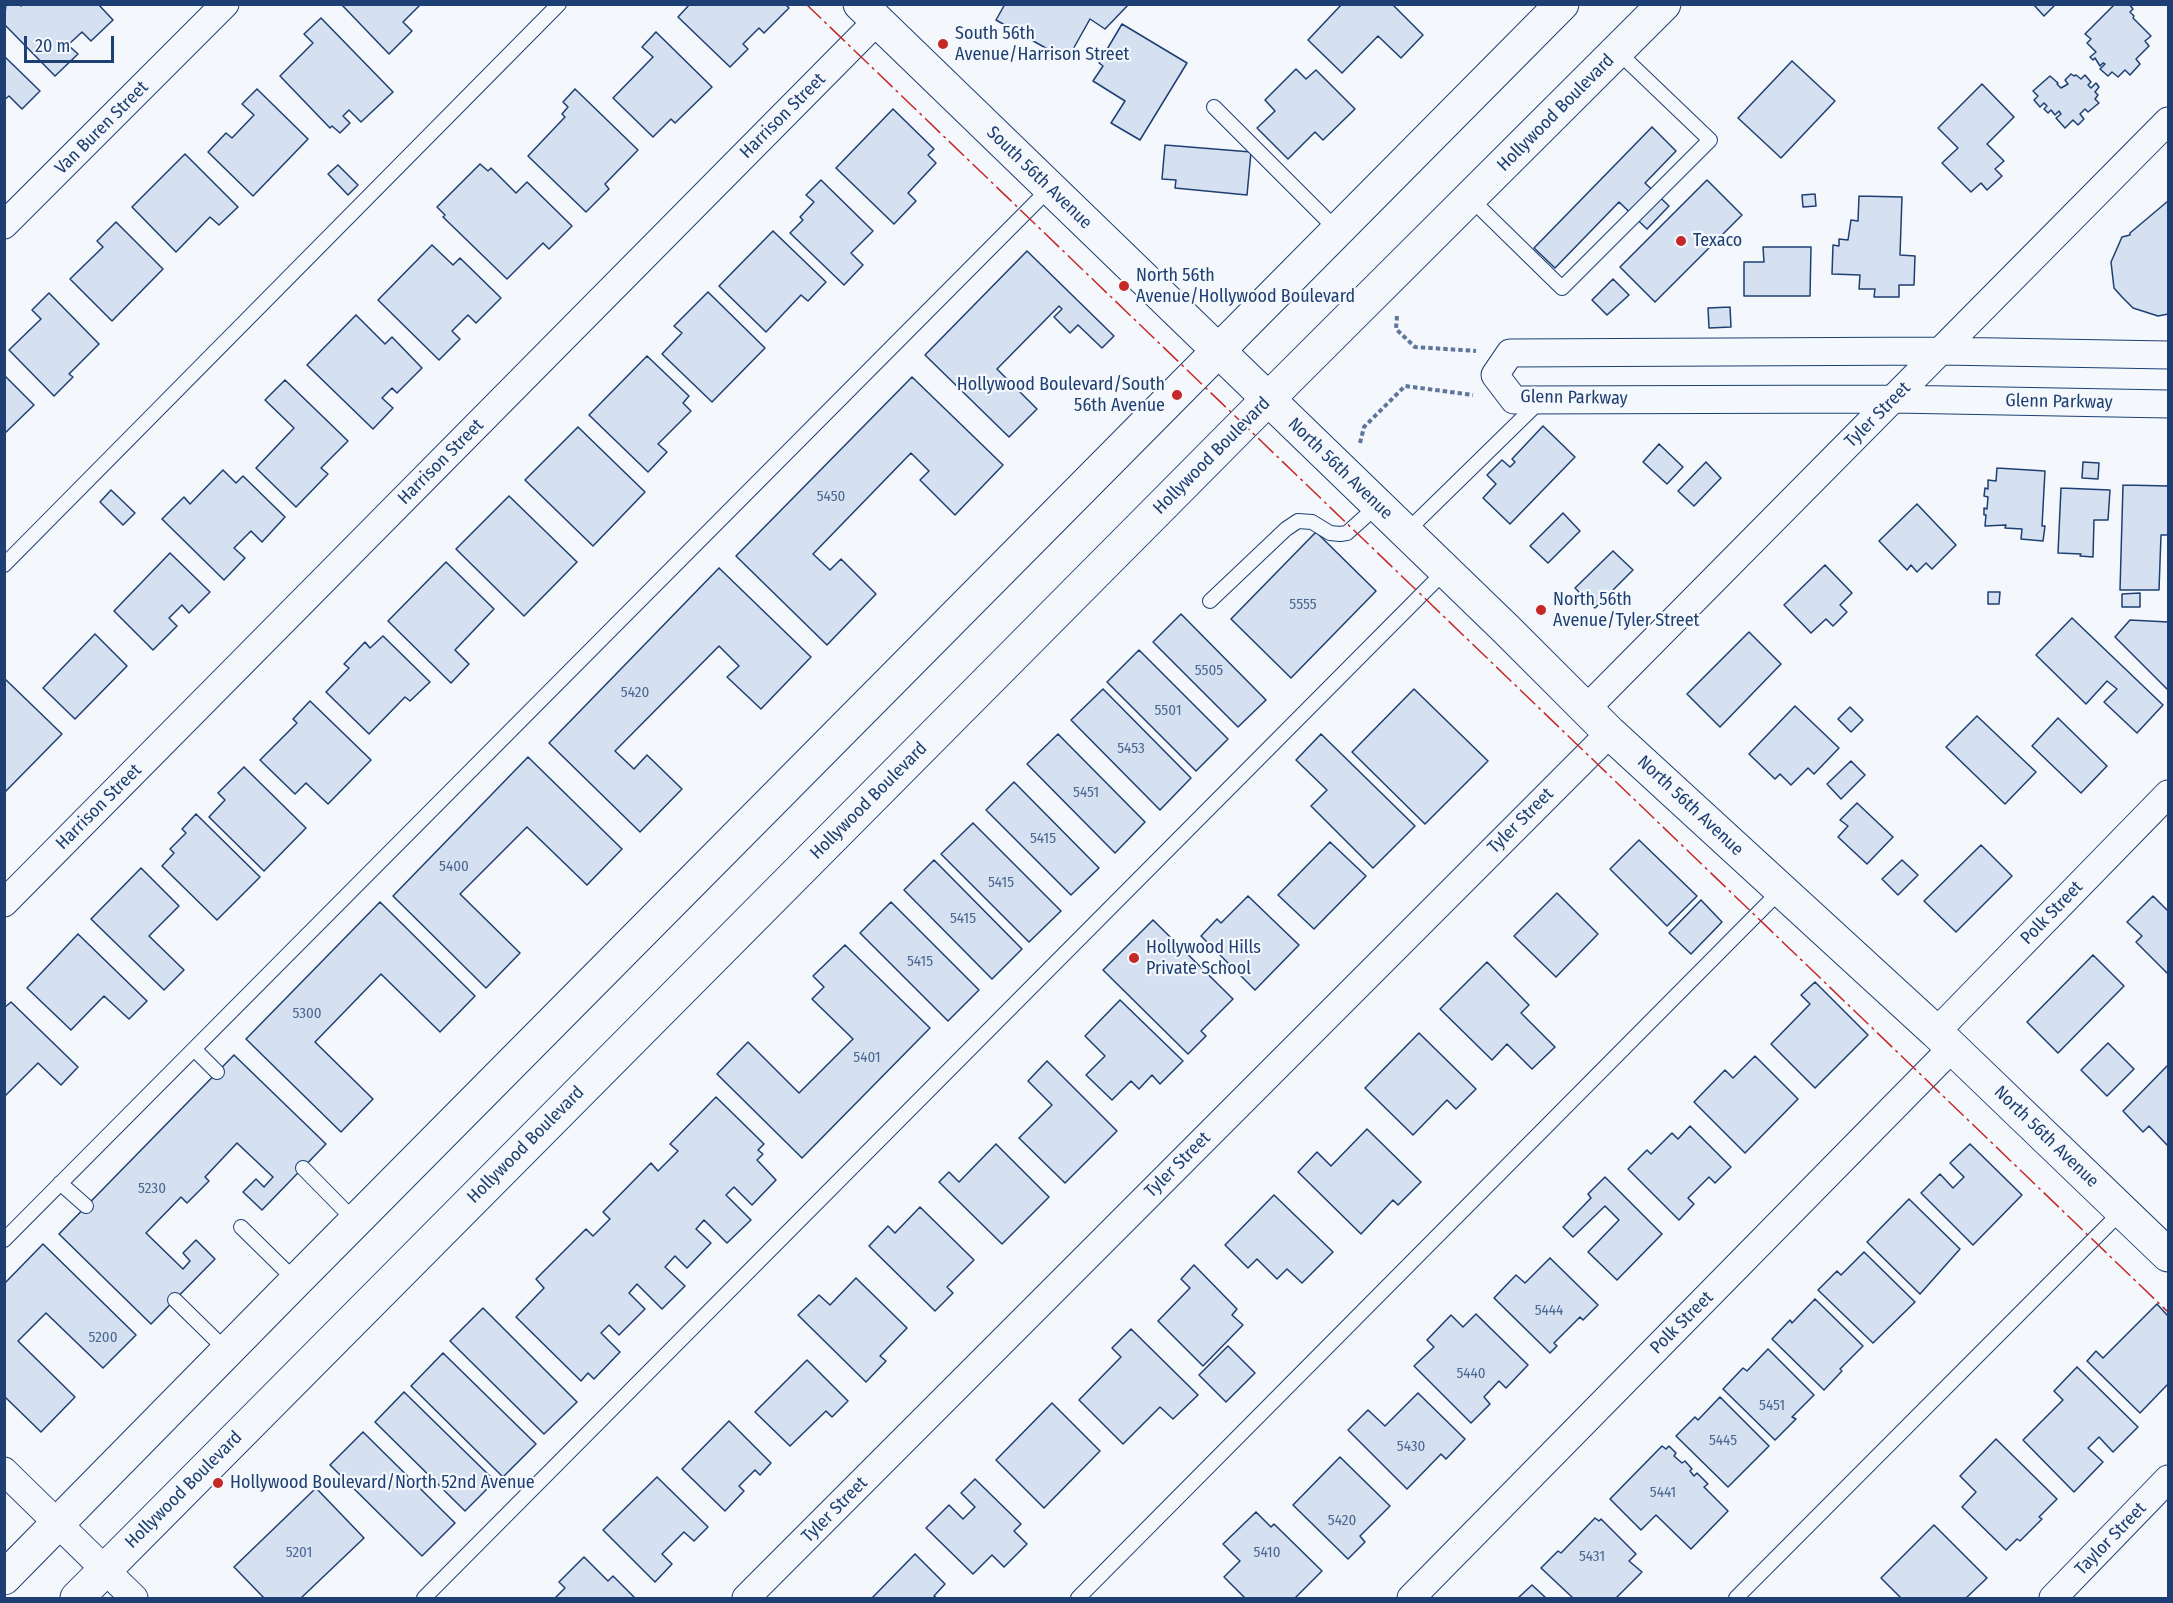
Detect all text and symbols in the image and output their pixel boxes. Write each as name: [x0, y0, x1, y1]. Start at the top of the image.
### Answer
place label: South 56th Avenue/Harrison Street: [955, 23, 1129, 66]
scale bar: [27, 24, 117, 62]
text: 20 m: [35, 35, 70, 57]
marker: South 56th Avenue/Harrison Street: [936, 37, 950, 51]
street label: Hollywood Boulevard: [1493, 50, 1619, 176]
street label: Harrison Street: [736, 69, 830, 163]
street label: Van Buren Street: [51, 77, 153, 179]
street label: South 56th Avenue: [982, 122, 1096, 234]
place label: Texaco: [1693, 230, 1742, 252]
marker: Texaco: [1674, 234, 1688, 248]
place label: North 56th Avenue/Hollywood Boulevard: [1136, 265, 1355, 308]
marker: North 56th Avenue/Hollywood Boulevard: [1117, 279, 1131, 293]
place label: Hollywood Boulevard/South 56th Avenue: [957, 374, 1165, 416]
street label: Tyler Street: [1841, 378, 1915, 452]
street label: Glenn Parkway: [1520, 386, 1628, 410]
marker: Hollywood Boulevard/South 56th Avenue: [1170, 388, 1184, 402]
street label: Glenn Parkway: [2005, 390, 2113, 414]
street label: Hollywood Boulevard: [1149, 393, 1275, 519]
street label: North 56th Avenue: [1283, 414, 1397, 524]
street label: Harrison Street: [394, 415, 488, 509]
house number: 5450: [817, 488, 845, 506]
place label: North 56th Avenue/Tyler Street: [1553, 589, 1699, 632]
house number: 5555: [1289, 596, 1317, 614]
marker: North 56th Avenue/Tyler Street: [1534, 603, 1548, 617]
house number: 5505: [1195, 662, 1223, 680]
house number: 5420: [621, 684, 649, 702]
house number: 5501: [1155, 702, 1181, 720]
street label: Hollywood Boulevard: [806, 738, 932, 864]
house number: 5453: [1117, 740, 1145, 758]
street label: North 56th Avenue: [1632, 751, 1748, 861]
street label: Harrison Street: [52, 760, 146, 854]
house number: 5451: [1073, 784, 1099, 802]
street label: Tyler Street: [1484, 784, 1558, 858]
house number: 5415: [1030, 830, 1056, 848]
house number: 5400: [439, 858, 469, 876]
house number: 5415: [988, 874, 1014, 892]
street label: Polk Street: [2016, 877, 2088, 949]
house number: 5415: [950, 910, 976, 928]
place label: Hollywood Hills Private School: [1146, 937, 1261, 980]
marker: Hollywood Hills Private School: [1127, 951, 1141, 965]
house number: 5415: [907, 953, 933, 971]
house number: 5300: [292, 1005, 322, 1023]
house number: 5401: [853, 1049, 881, 1067]
street label: Hollywood Boulevard: [463, 1082, 589, 1208]
street label: North 56th Avenue: [1989, 1082, 2103, 1192]
street label: Tyler Street: [1141, 1128, 1215, 1202]
house number: 5230: [138, 1180, 166, 1198]
street label: Polk Street: [1646, 1287, 1718, 1359]
house number: 5444: [1535, 1302, 1563, 1320]
house number: 5200: [89, 1329, 117, 1347]
house number: 5440: [1456, 1365, 1486, 1383]
house number: 5451: [1759, 1397, 1785, 1415]
street label: Hollywood Boulevard: [121, 1427, 247, 1553]
house number: 5445: [1709, 1432, 1737, 1450]
house number: 5430: [1397, 1438, 1425, 1456]
place label: Hollywood Boulevard/North 52nd Avenue: [230, 1472, 535, 1494]
street label: Tyler Street: [798, 1473, 872, 1547]
marker: Hollywood Boulevard/North 52nd Avenue: [211, 1476, 225, 1490]
house number: 5441: [1650, 1484, 1676, 1502]
street label: Taylor Street: [2071, 1498, 2151, 1580]
house number: 5420: [1328, 1512, 1356, 1530]
house number: 5201: [286, 1544, 312, 1562]
house number: 5410: [1254, 1544, 1280, 1562]
house number: 5431: [1579, 1548, 1605, 1566]

